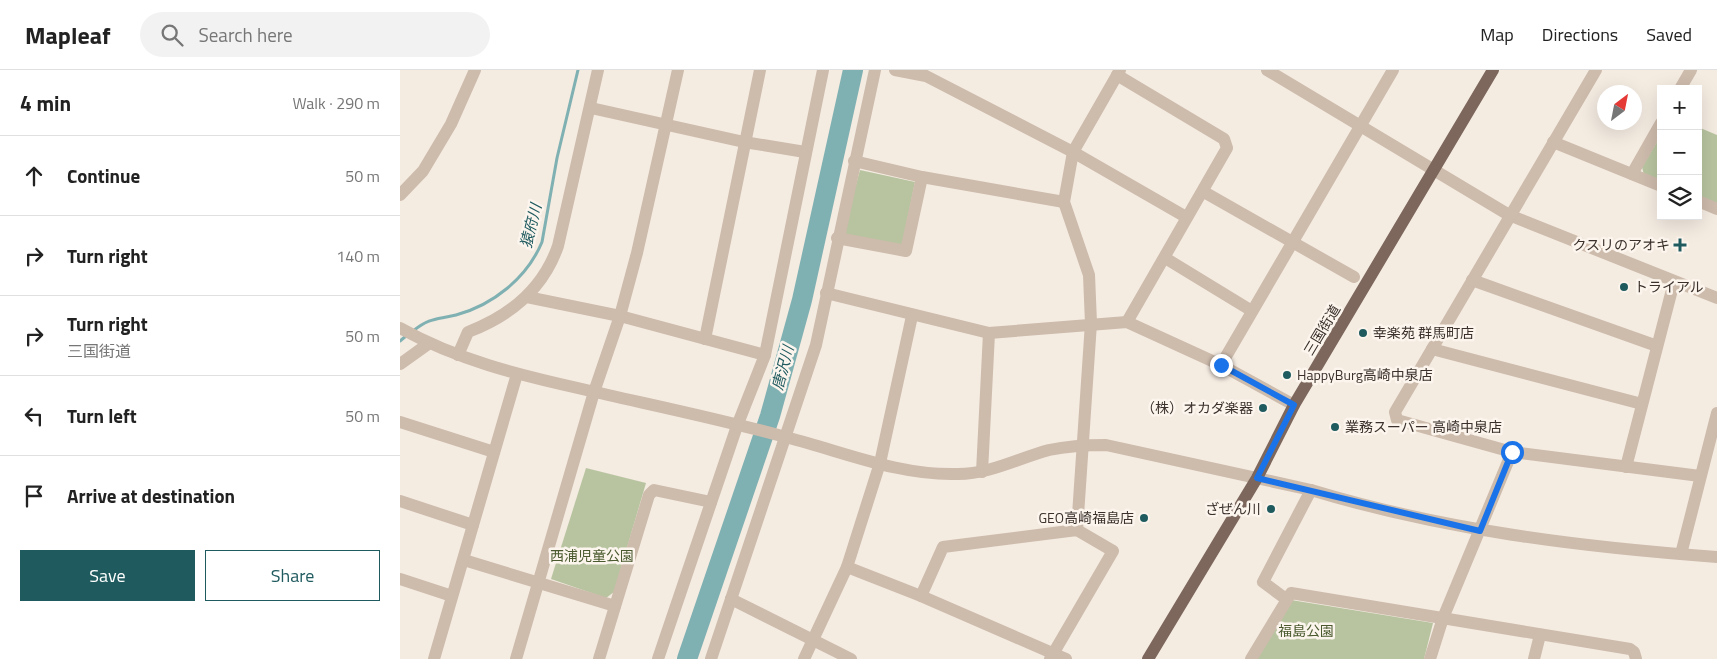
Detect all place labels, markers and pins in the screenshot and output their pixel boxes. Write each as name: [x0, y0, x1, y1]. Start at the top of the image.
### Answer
place label: クスリのアオキ: [1572, 234, 1670, 255]
marker: クスリのアオキ: [1674, 239, 1686, 251]
place label: トライアル: [1634, 276, 1704, 297]
marker: トライアル: [1618, 281, 1630, 293]
place label: 幸楽苑 群馬町店: [1373, 322, 1474, 343]
marker: 幸楽苑 群馬町店: [1357, 327, 1369, 339]
place label: HappyBurg高崎中泉店: [1297, 364, 1433, 385]
marker: HappyBurg高崎中泉店: [1281, 369, 1293, 381]
place label: （株）オカダ楽器: [1141, 397, 1253, 418]
marker: （株）オカダ楽器: [1257, 402, 1269, 414]
place label: 業務スーパー 高崎中泉店: [1345, 416, 1502, 437]
marker: 業務スーパー 高崎中泉店: [1329, 421, 1341, 433]
place label: ざぜん川: [1205, 498, 1261, 519]
marker: ざぜん川: [1265, 503, 1277, 515]
place label: GEO高崎福島店: [1039, 507, 1134, 528]
marker: GEO高崎福島店: [1138, 512, 1150, 524]

